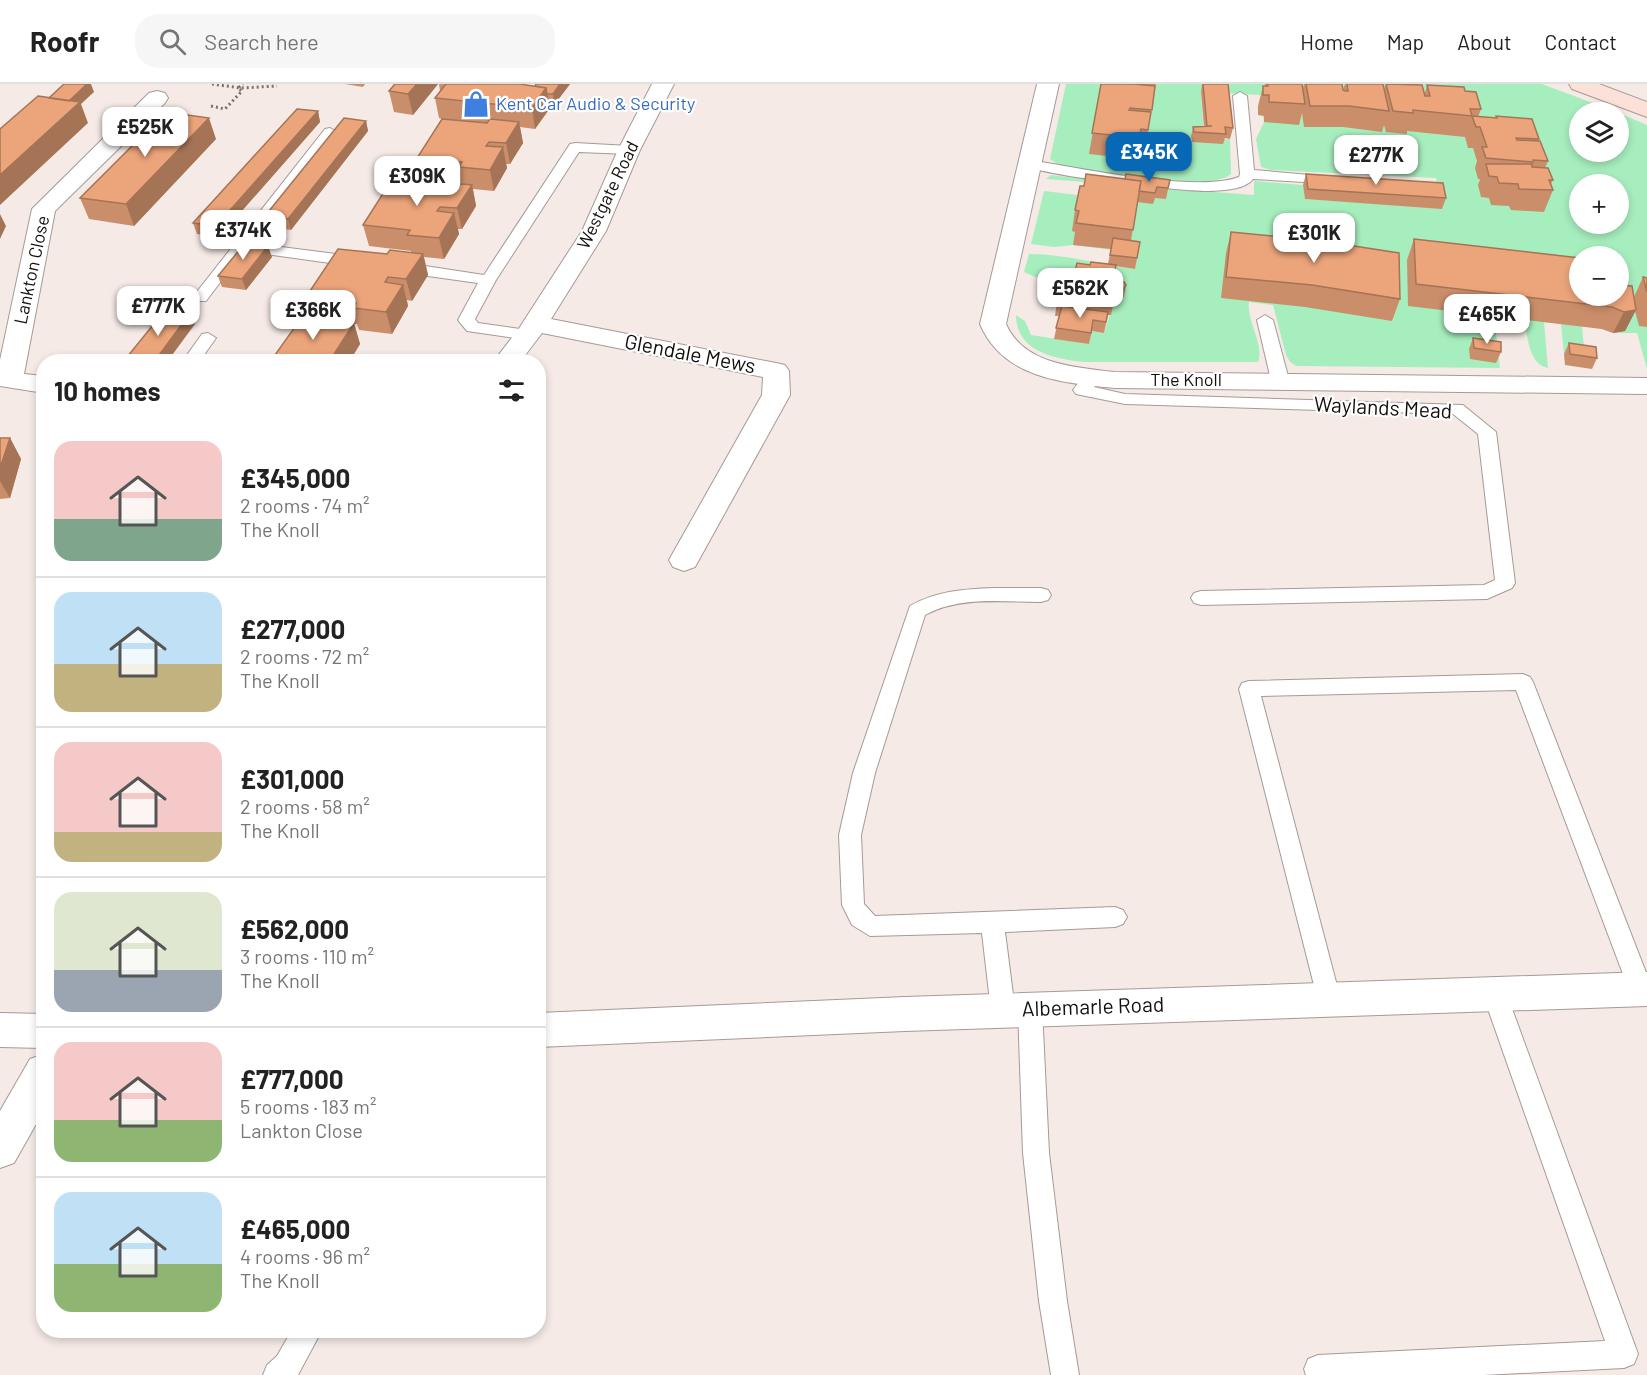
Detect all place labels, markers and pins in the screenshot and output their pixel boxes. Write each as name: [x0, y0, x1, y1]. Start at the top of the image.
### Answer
shop icon: Kent Car Audio & Security: [461, 89, 491, 119]
place label: Kent Car Audio & Security: [496, 92, 695, 114]
pin: £525K: [103, 107, 187, 158]
pin: £345K: [1107, 132, 1191, 183]
pin: £277K: [1334, 135, 1418, 186]
pin: £309K: [375, 156, 459, 207]
pin: £374K: [201, 210, 285, 261]
pin: £301K: [1272, 213, 1356, 264]
pin: £562K: [1038, 268, 1122, 319]
pin: £777K: [116, 286, 200, 337]
pin: £366K: [271, 290, 355, 341]
pin: £465K: [1445, 294, 1529, 345]

